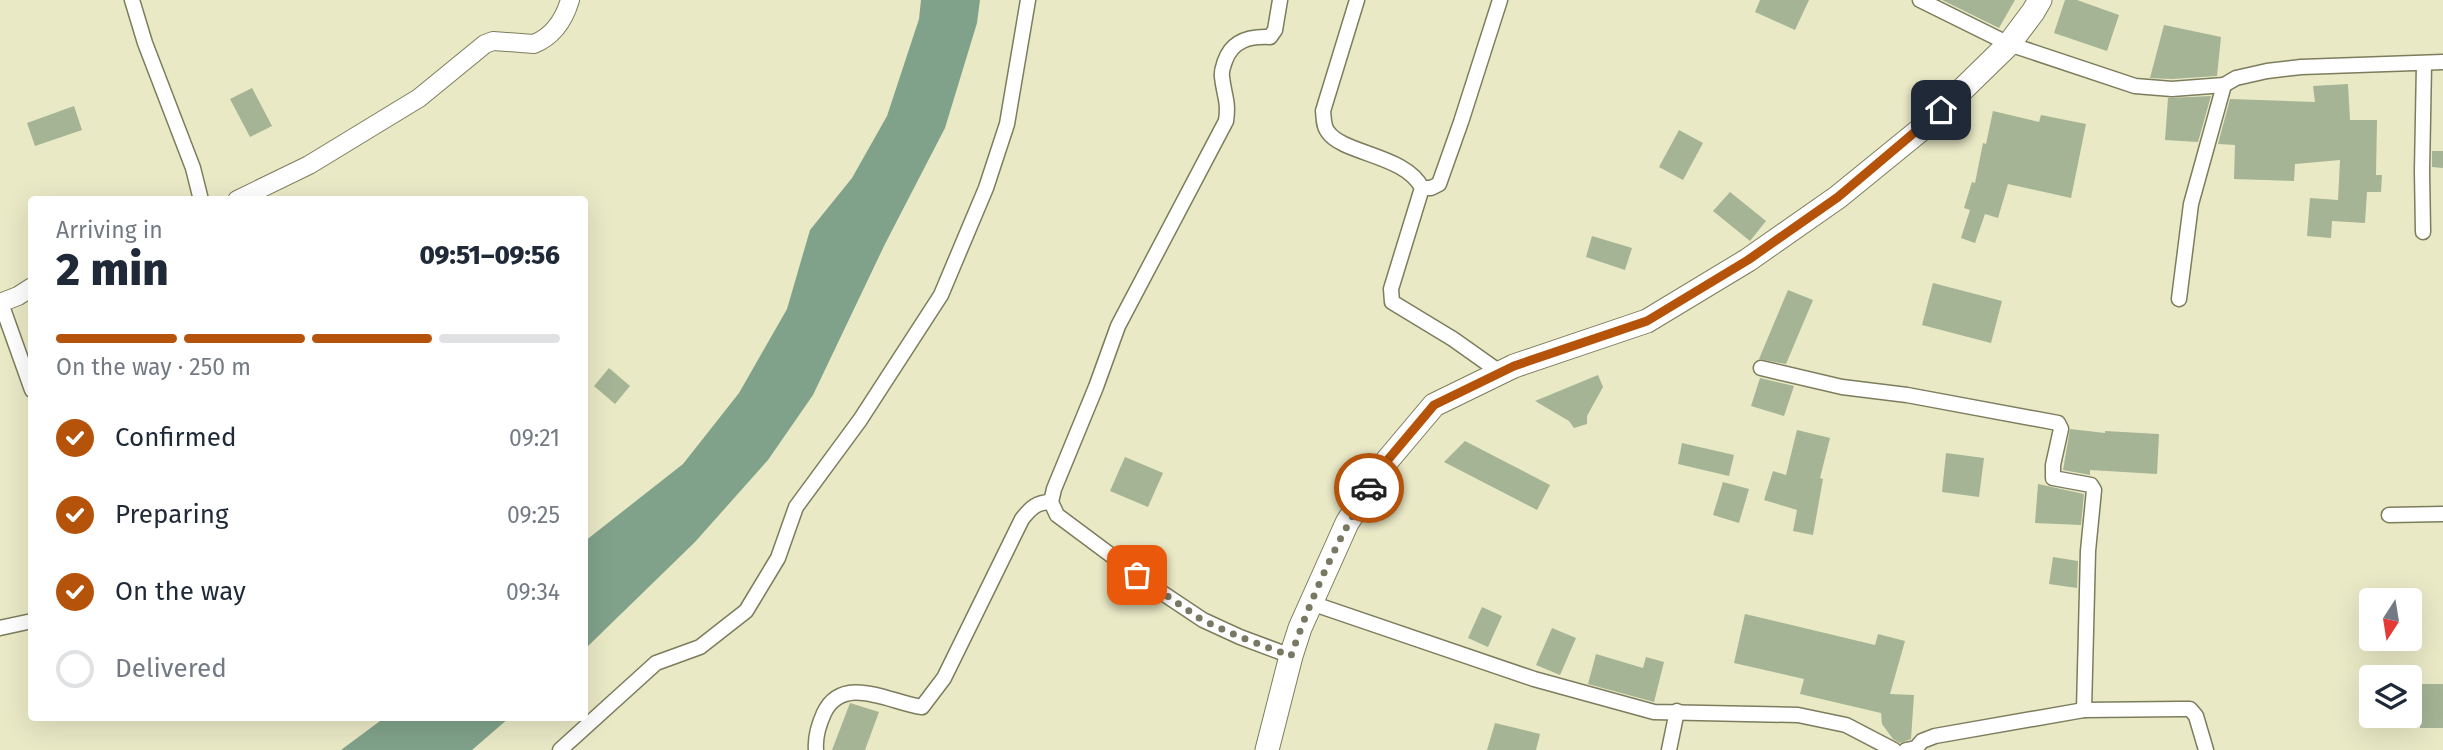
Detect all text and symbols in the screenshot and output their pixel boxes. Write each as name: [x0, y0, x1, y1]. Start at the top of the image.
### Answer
pin: [1911, 80, 1971, 140]
icon: home: [1922, 91, 1960, 129]
text: Arriving in: [56, 216, 163, 244]
text: 09:51–09:56: [419, 240, 560, 271]
text: 2 min: [56, 242, 169, 297]
text: On the way · 250 m: [56, 353, 251, 381]
icon: check: [56, 419, 94, 457]
text: Confirmed: [115, 422, 236, 453]
text: 09:21: [509, 424, 560, 452]
courier: [1334, 453, 1404, 523]
icon: car: [1350, 469, 1388, 507]
icon: check: [56, 496, 94, 534]
text: Preparing: [115, 499, 228, 530]
text: 09:25: [507, 501, 560, 529]
pin: [1107, 545, 1167, 605]
icon: bag: [1118, 556, 1156, 594]
icon: check: [56, 573, 94, 611]
text: On the way: [115, 576, 246, 607]
text: 09:34: [506, 578, 560, 606]
north arrow: [2359, 588, 2422, 651]
map controls: [2359, 588, 2422, 728]
text: Delivered: [115, 653, 227, 684]
button: layers: [2359, 665, 2422, 728]

